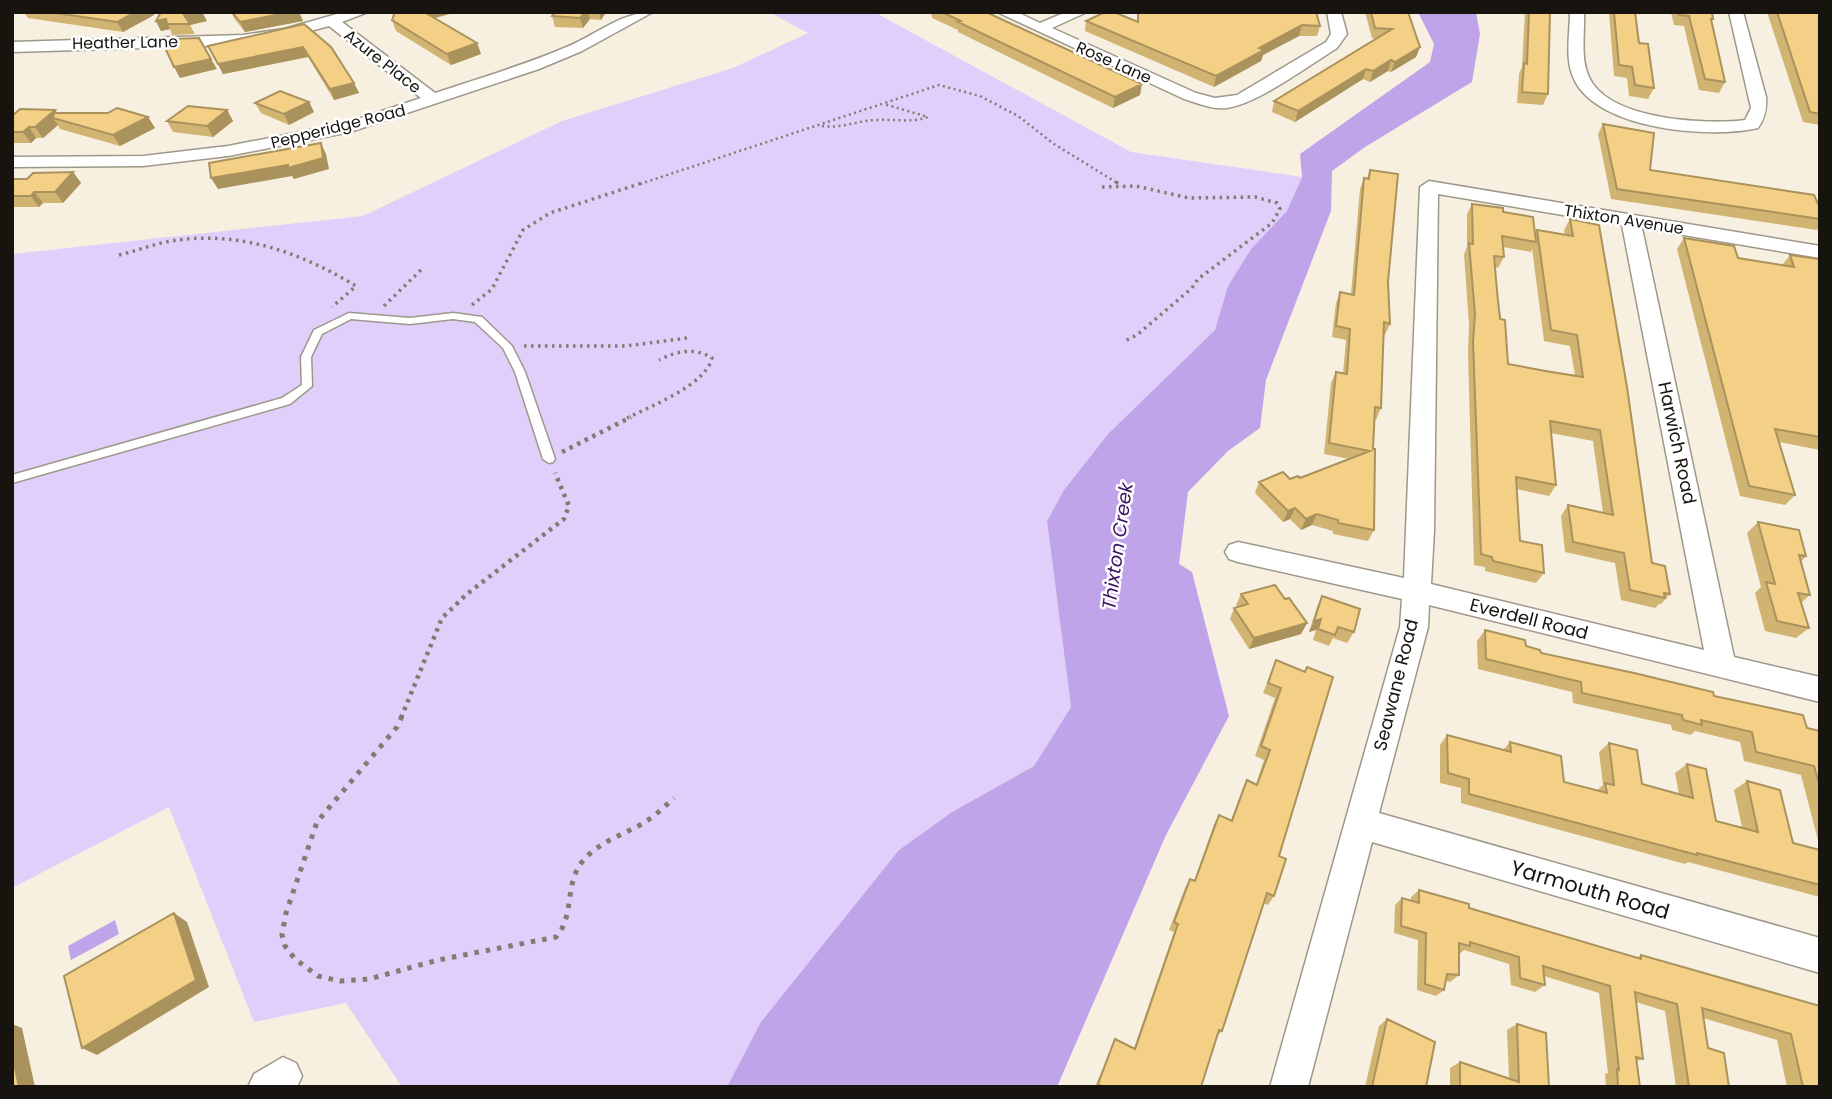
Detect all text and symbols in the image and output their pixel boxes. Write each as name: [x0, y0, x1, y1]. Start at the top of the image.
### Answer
street label: Azure Place: [339, 24, 426, 99]
street label: Heather Lane: [72, 30, 178, 55]
street label: Rose Lane: [1072, 36, 1155, 89]
street label: Pepperidge Road: [268, 99, 408, 154]
street label: Thixton Avenue: [1562, 199, 1686, 240]
street label: Harwich Road: [1652, 379, 1703, 506]
water label: Thixton Creek: [1095, 480, 1140, 611]
street label: Everdell Road: [1467, 592, 1591, 645]
street label: Seawane Road: [1367, 616, 1424, 753]
street label: Yarmouth Road: [1507, 853, 1673, 926]

